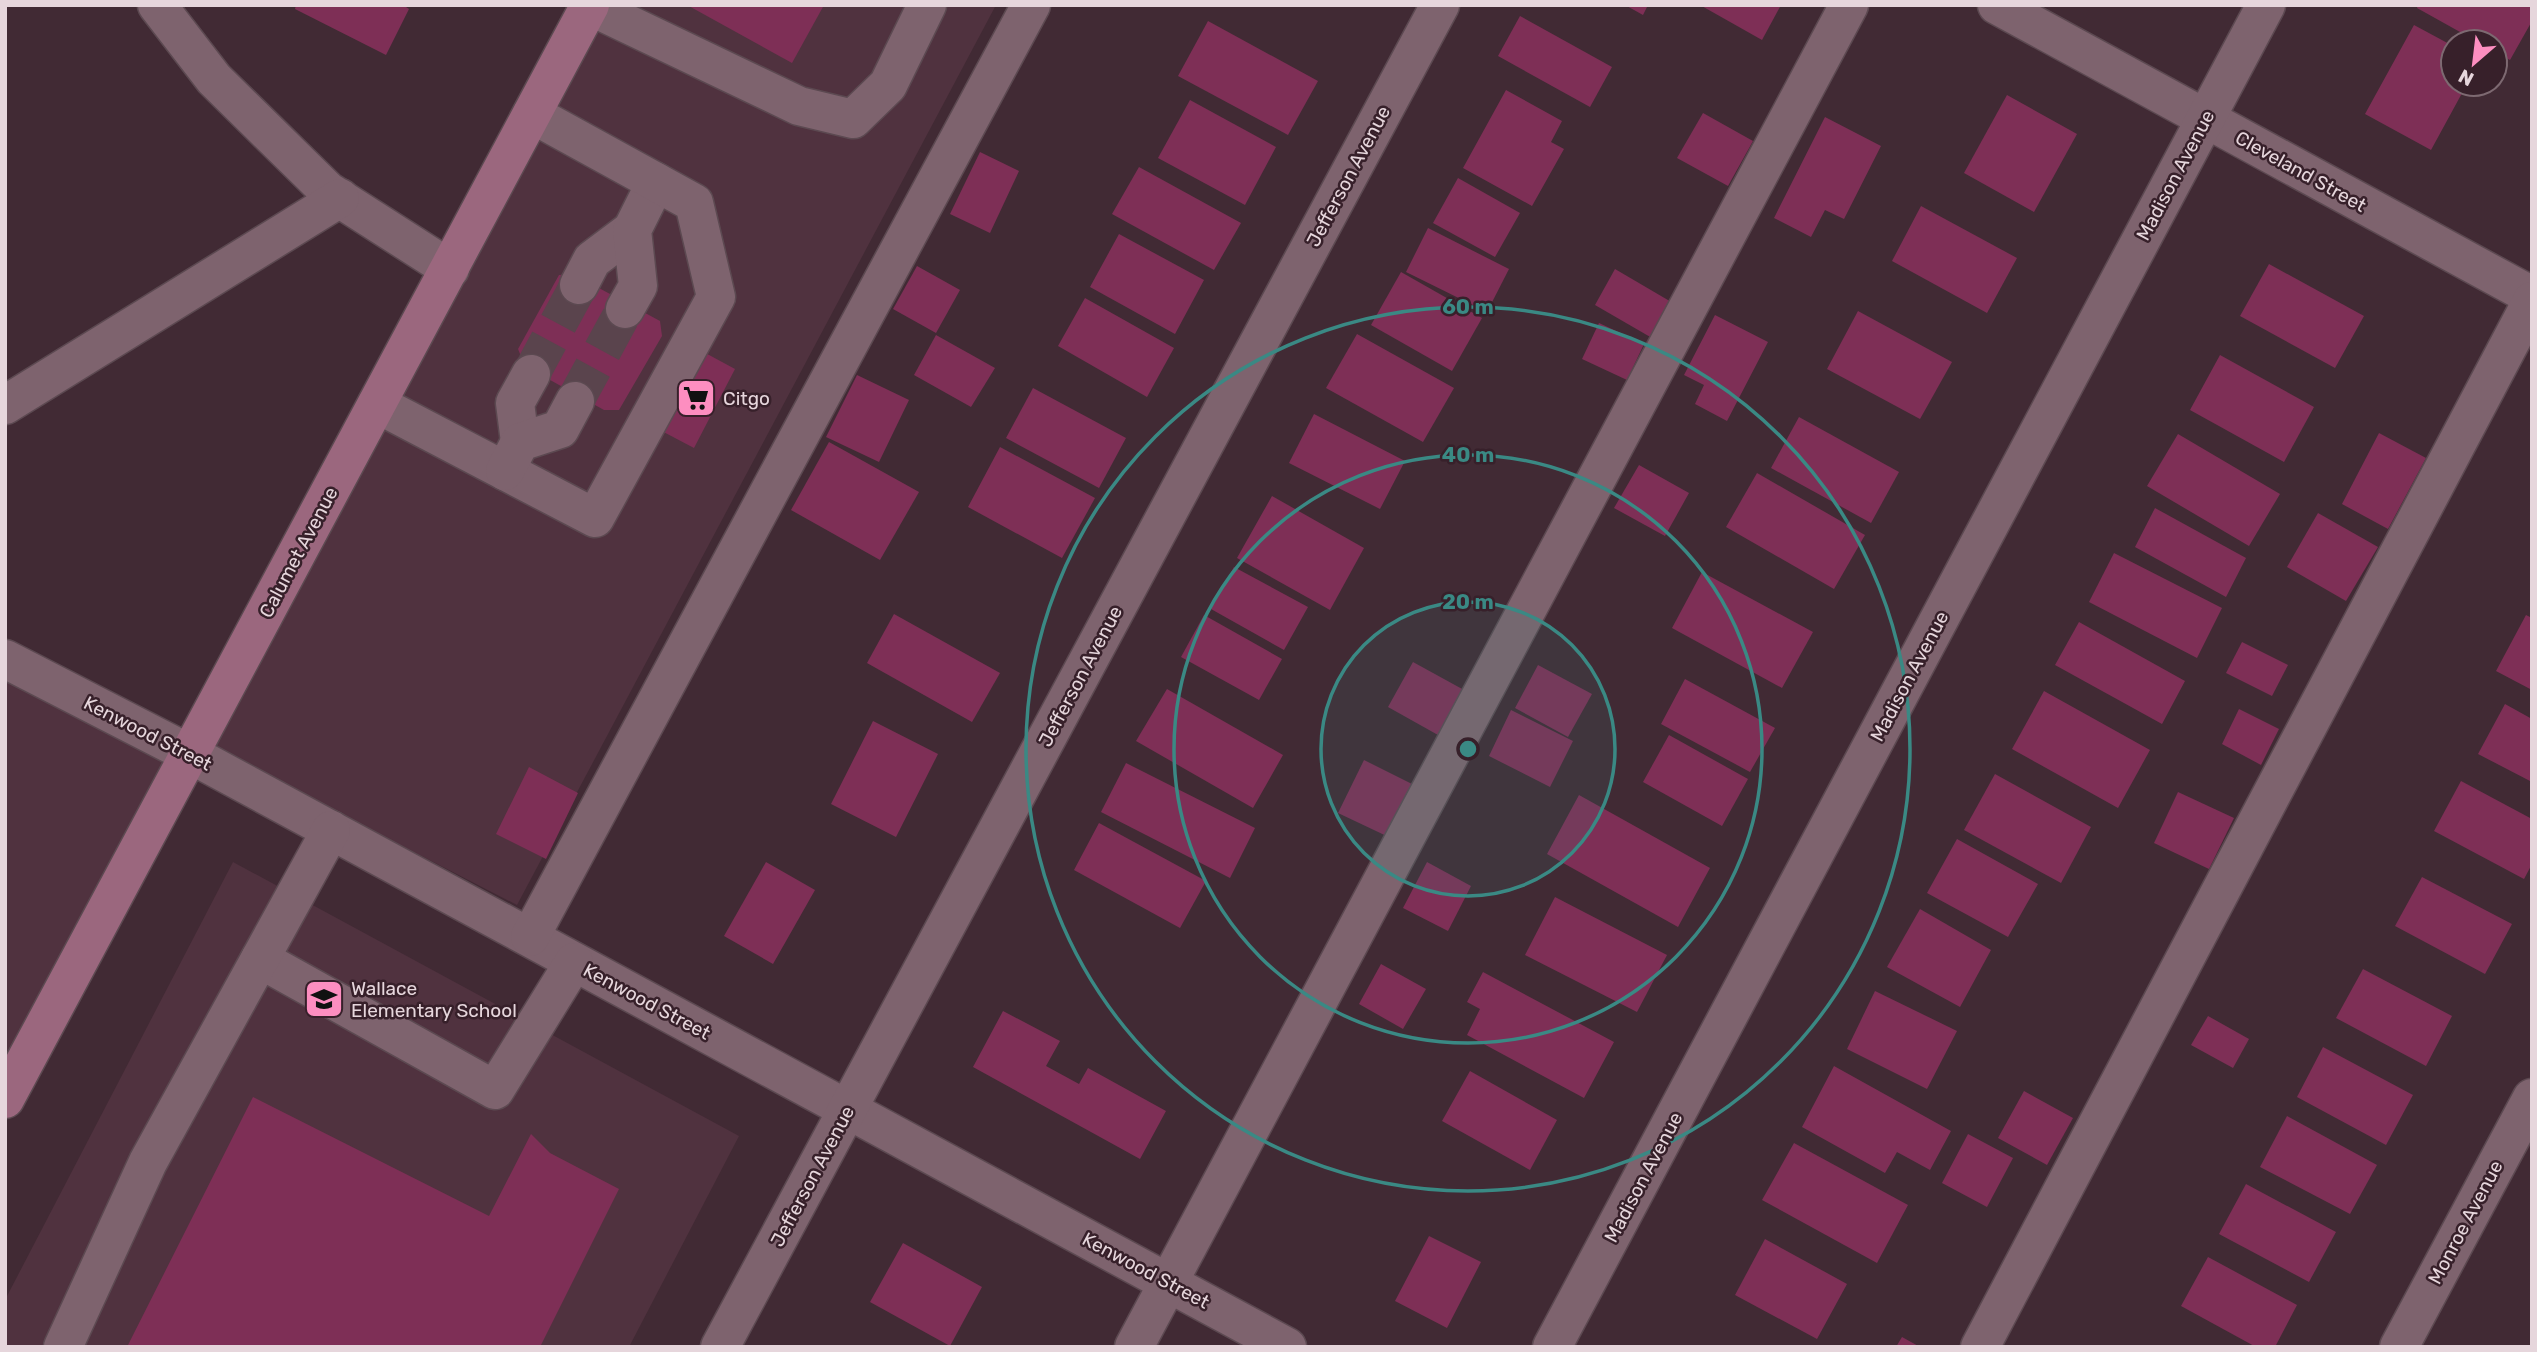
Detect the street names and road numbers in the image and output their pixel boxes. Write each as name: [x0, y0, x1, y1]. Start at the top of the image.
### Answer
street label: Jefferson Avenue: [1302, 102, 1395, 251]
street label: Madison Avenue: [2131, 106, 2219, 244]
street label: Cleveland Street: [2231, 126, 2371, 217]
street label: Calumet Avenue: [254, 483, 343, 622]
street label: Jefferson Avenue: [1034, 602, 1127, 751]
street label: Madison Avenue: [1865, 607, 1953, 745]
street label: Kenwood Street: [80, 691, 216, 776]
street label: Kenwood Street: [579, 958, 715, 1045]
street label: Jefferson Avenue: [766, 1102, 859, 1251]
street label: Madison Avenue: [1599, 1108, 1687, 1246]
street label: Monroe Avenue: [2423, 1156, 2508, 1288]
street label: Kenwood Street: [1078, 1227, 1214, 1314]

